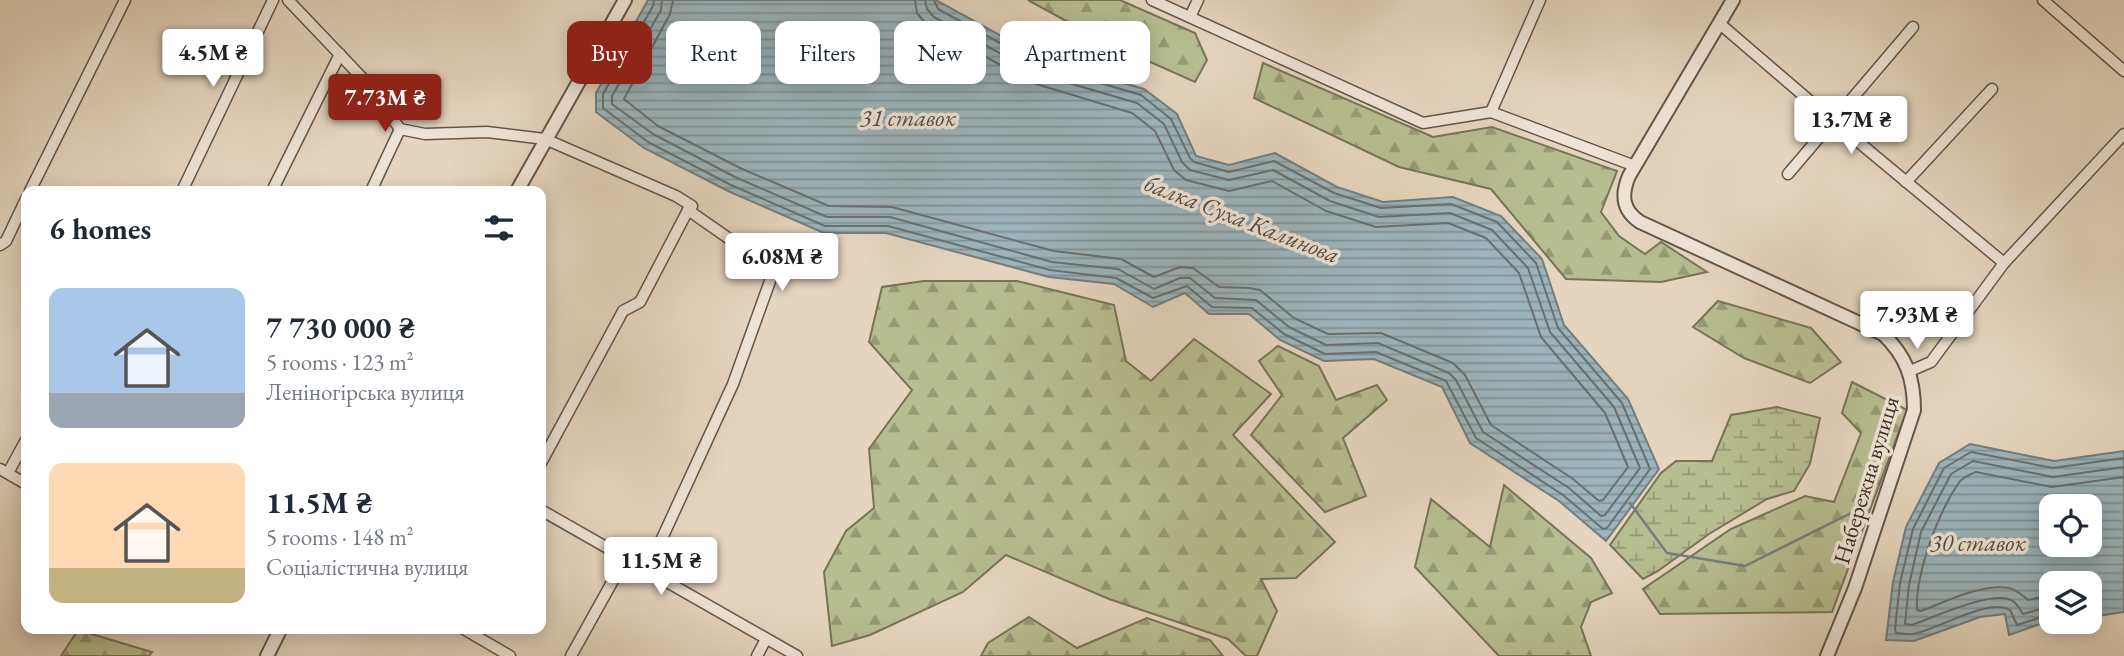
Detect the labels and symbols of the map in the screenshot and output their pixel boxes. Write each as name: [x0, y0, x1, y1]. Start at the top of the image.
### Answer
pin: 4.5M ₴: [156, 29, 270, 89]
pin: 7.73M ₴: [320, 74, 450, 134]
pin: 13.7M ₴: [1786, 96, 1916, 156]
water label: 31 ставок: [860, 102, 956, 133]
water label: балка Суха Калинова: [1140, 167, 1344, 270]
pin: 6.08M ₴: [717, 233, 847, 293]
pin: 7.93M ₴: [1852, 292, 1982, 351]
street label: Набережна вулиця: [1826, 392, 1906, 568]
water label: 30 ставок: [1930, 527, 2026, 558]
pin: 11.5M ₴: [596, 538, 726, 597]

